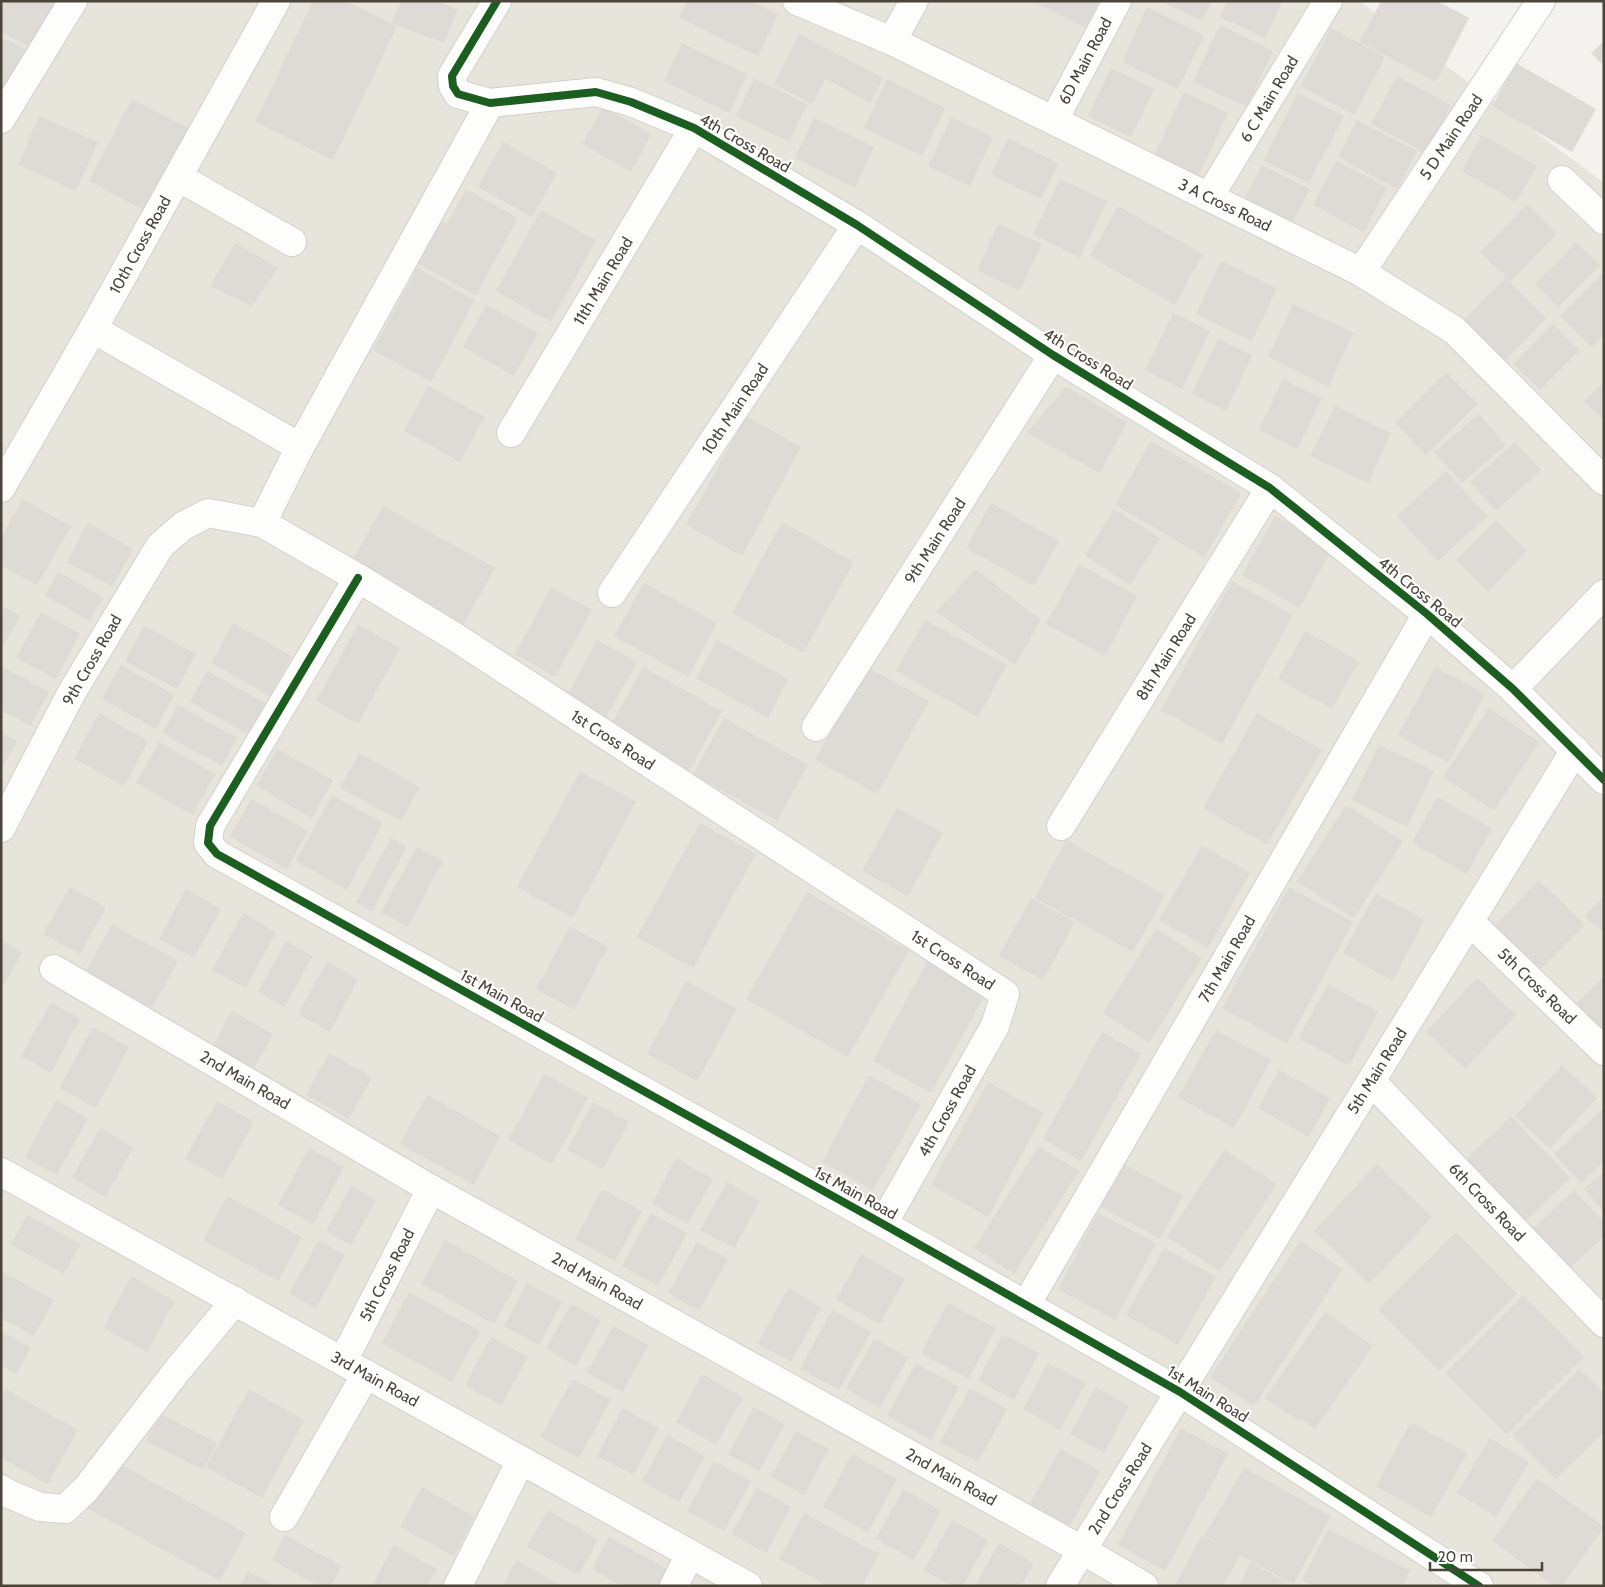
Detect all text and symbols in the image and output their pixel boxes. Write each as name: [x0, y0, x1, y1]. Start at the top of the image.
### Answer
street label: 6D Main Road: [1054, 14, 1116, 108]
street label: 6 C Main Road: [1236, 52, 1302, 146]
street label: 5 D Main Road: [1416, 91, 1486, 183]
street label: 4th Cross Road: [696, 109, 794, 177]
street label: 3 A Cross Road: [1176, 174, 1274, 236]
street label: 10th Cross Road: [105, 193, 175, 297]
street label: 11th Main Road: [569, 234, 637, 328]
street label: 4th Cross Road: [1040, 324, 1136, 394]
street label: 10th Main Road: [698, 360, 772, 458]
street label: 9th Main Road: [900, 495, 970, 587]
street label: 4th Cross Road: [1374, 553, 1466, 631]
street label: 8th Main Road: [1132, 610, 1200, 704]
street label: 9th Cross Road: [58, 611, 126, 709]
street label: 1st Cross Road: [568, 706, 658, 774]
street label: 7th Main Road: [1195, 912, 1259, 1006]
street label: 1st Cross Road: [908, 926, 998, 994]
street label: 5th Cross Road: [1494, 944, 1580, 1028]
street label: 1st Main Road: [457, 965, 547, 1027]
street label: 5th Main Road: [1343, 1025, 1411, 1117]
street label: 2nd Main Road: [197, 1047, 293, 1113]
street label: 4th Cross Road: [914, 1062, 980, 1160]
street label: 6th Cross Road: [1445, 1159, 1529, 1245]
street label: 1st Main Road: [811, 1162, 901, 1224]
street label: 5th Cross Road: [356, 1226, 418, 1324]
street label: 2nd Main Road: [548, 1248, 646, 1314]
street label: 3rd Main Road: [328, 1347, 422, 1411]
street label: 1st Main Road: [1164, 1362, 1252, 1426]
street label: 2nd Cross Road: [1084, 1440, 1156, 1538]
street label: 2nd Main Road: [902, 1444, 1000, 1510]
scale bar: [1430, 1540, 1542, 1572]
text: 20 m: [1438, 1548, 1473, 1566]

